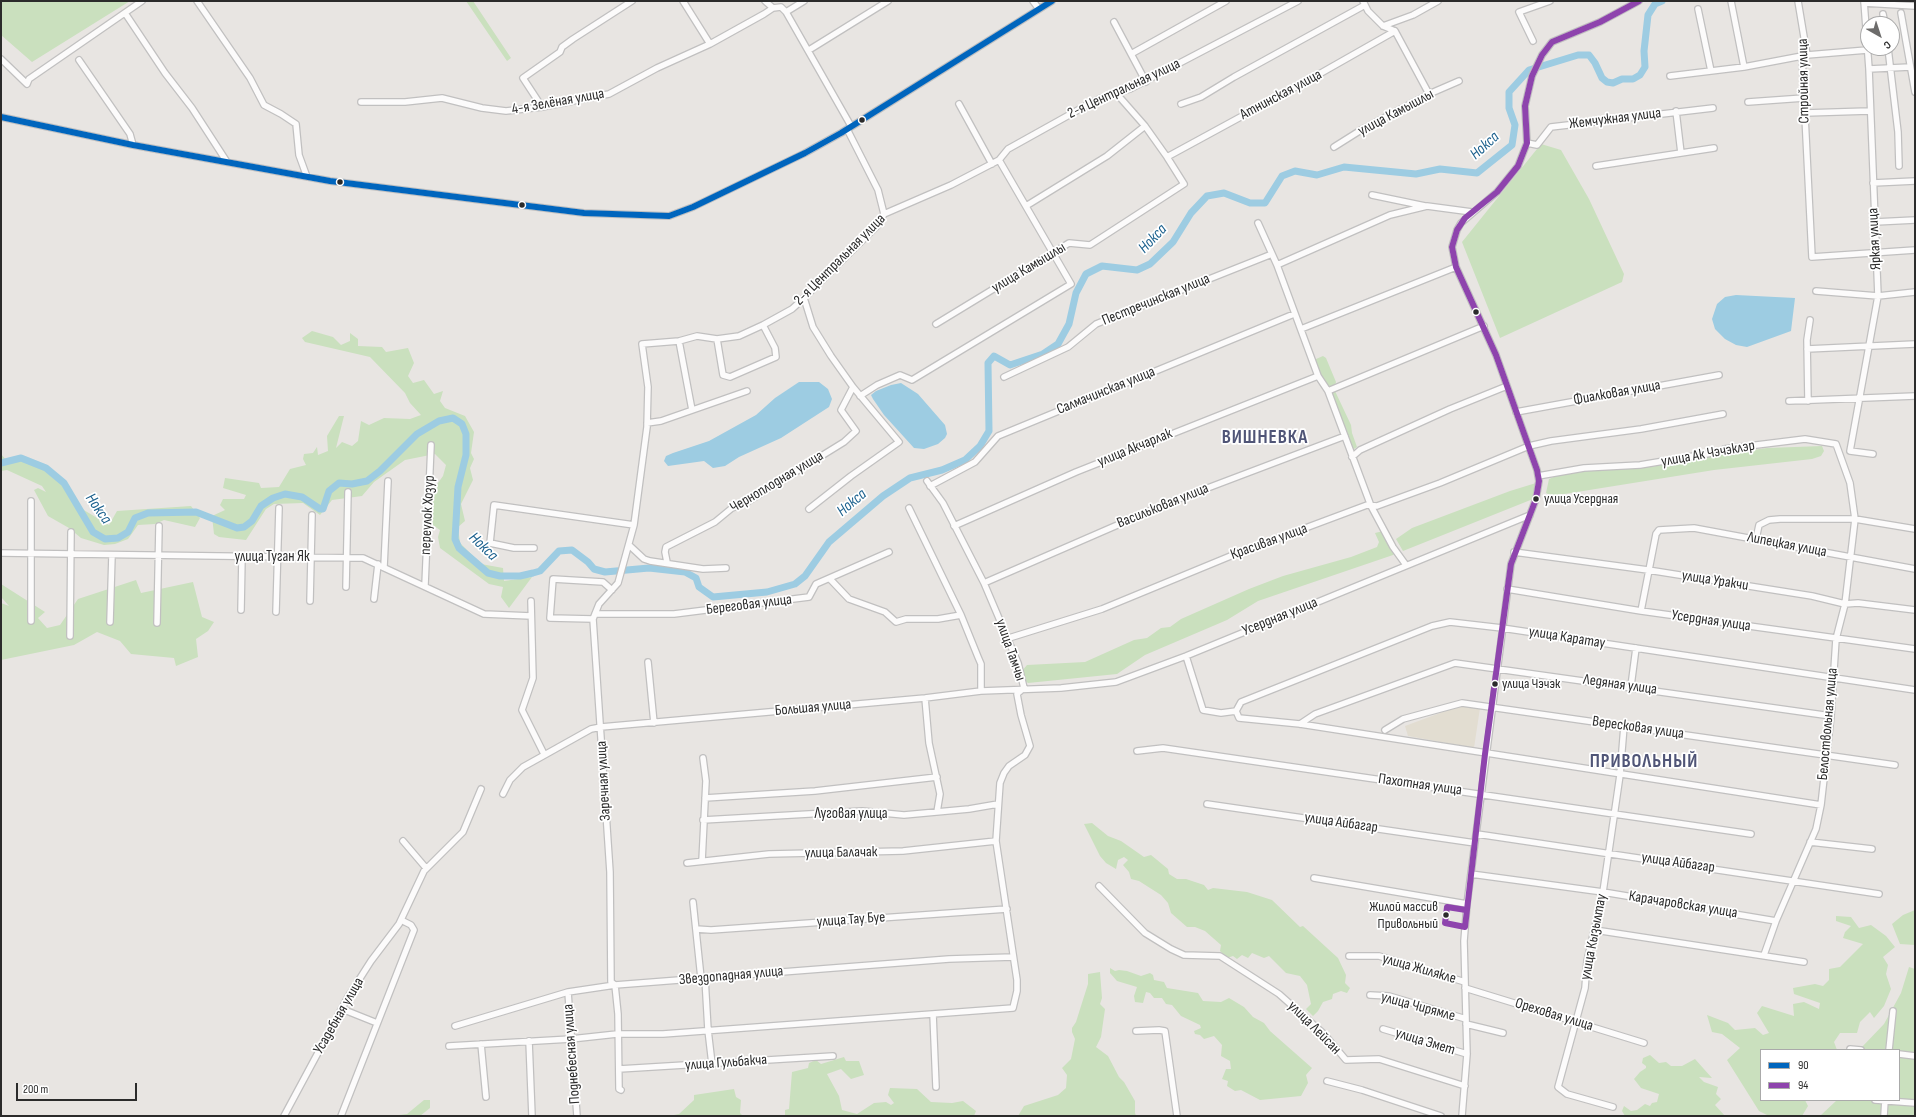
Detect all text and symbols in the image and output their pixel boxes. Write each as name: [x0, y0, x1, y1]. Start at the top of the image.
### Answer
north arrow: [1860, 16, 1900, 56]
street label: Стройная улица: [1794, 38, 1814, 124]
text: С: [1881, 38, 1894, 52]
street label: 2-я Центральная улица: [1065, 55, 1183, 123]
street label: Атнинская улица: [1237, 66, 1325, 124]
street label: 4-я Зелёная улица: [510, 85, 606, 119]
street label: улица Камышлы: [1355, 86, 1437, 140]
street label: Жемчужная улица: [1568, 104, 1662, 134]
unlabelled marker: [857, 115, 867, 125]
water label: Нокса: [1466, 128, 1504, 164]
unlabelled marker: [335, 177, 345, 187]
unlabelled marker: [517, 200, 527, 210]
street label: Яркая улица: [1864, 208, 1886, 270]
street label: 2-я Центральная улица: [790, 210, 890, 310]
water label: Нокса: [1135, 220, 1171, 258]
street label: улица Камышлы: [989, 239, 1069, 297]
street label: Пестречинская улица: [1099, 270, 1213, 330]
unlabelled marker: [1471, 307, 1481, 317]
street label: Салмачинская улица: [1054, 363, 1158, 419]
street label: Фиалковая улица: [1572, 376, 1662, 410]
street label: улица Акчарлак: [1095, 425, 1175, 471]
district label: ВИШНЕВКА: [1222, 427, 1308, 449]
street label: улица Ак Чэчэклэр: [1660, 437, 1756, 471]
street label: Черноплодная улица: [727, 447, 827, 517]
street label: переулок Хозур: [417, 475, 439, 555]
street label: Васильковая улица: [1115, 479, 1211, 533]
water label: Нокса: [833, 485, 871, 521]
water label: Нокса: [81, 490, 115, 528]
place label: улица Усердная: [1544, 491, 1618, 507]
marker: улица Усердная: [1531, 494, 1541, 504]
street label: Красивая улица: [1228, 520, 1310, 564]
water label: Нокса: [464, 529, 502, 565]
street label: Липецкая улица: [1746, 529, 1828, 561]
street label: улица Туган Як: [234, 548, 310, 566]
street label: улица Уракчи: [1680, 567, 1750, 595]
street label: Береговая улица: [705, 591, 793, 619]
street label: Усердная улица: [1240, 594, 1320, 640]
street label: Усердная улица: [1670, 607, 1752, 635]
street label: улица Тамчы: [991, 617, 1029, 683]
street label: улица Каратау: [1527, 623, 1607, 653]
street label: Белоствольная улица: [1814, 667, 1842, 781]
street label: Ледяная улица: [1582, 671, 1658, 699]
place label: улица Чэчэк: [1502, 676, 1560, 692]
marker: улица Чэчэк: [1490, 679, 1500, 689]
street label: Большая улица: [774, 696, 852, 720]
street label: Вересковая улица: [1591, 713, 1685, 743]
street label: Заречная улица: [593, 740, 615, 822]
district label: ПРИВОЛЬНЫЙ: [1590, 751, 1698, 773]
street label: Пахотная улица: [1377, 770, 1463, 800]
street label: Луговая улица: [814, 805, 888, 823]
street label: улица Айбагар: [1303, 809, 1379, 837]
street label: улица Балачак: [805, 843, 877, 863]
street label: улица Айбагар: [1640, 849, 1716, 877]
street label: Карачаровская улица: [1627, 888, 1739, 922]
street label: улица Кызылтау: [1577, 892, 1611, 982]
place label: Жилой массив Привольный: [1369, 899, 1438, 932]
street label: улица Тау Буе: [816, 909, 886, 931]
marker: Жилой массив Привольный: [1441, 910, 1451, 920]
street label: улица Жилякле: [1380, 950, 1458, 988]
street label: Звездопадная улица: [678, 962, 784, 990]
street label: Усадебная улица: [310, 975, 368, 1057]
street label: улица Чирямле: [1379, 988, 1457, 1026]
street label: Ореховая улица: [1513, 995, 1595, 1035]
street label: улица Лейсан: [1283, 997, 1345, 1059]
street label: Поднебесная улица: [560, 1003, 584, 1105]
street label: улица Эмет: [1393, 1024, 1457, 1060]
legend: [1760, 1049, 1900, 1101]
street label: улица Гульбакча: [684, 1051, 768, 1075]
text: 90: [1798, 1058, 1809, 1073]
scale bar: [18, 1075, 139, 1101]
text: 94: [1798, 1078, 1808, 1093]
text: 200 m: [23, 1082, 48, 1097]

